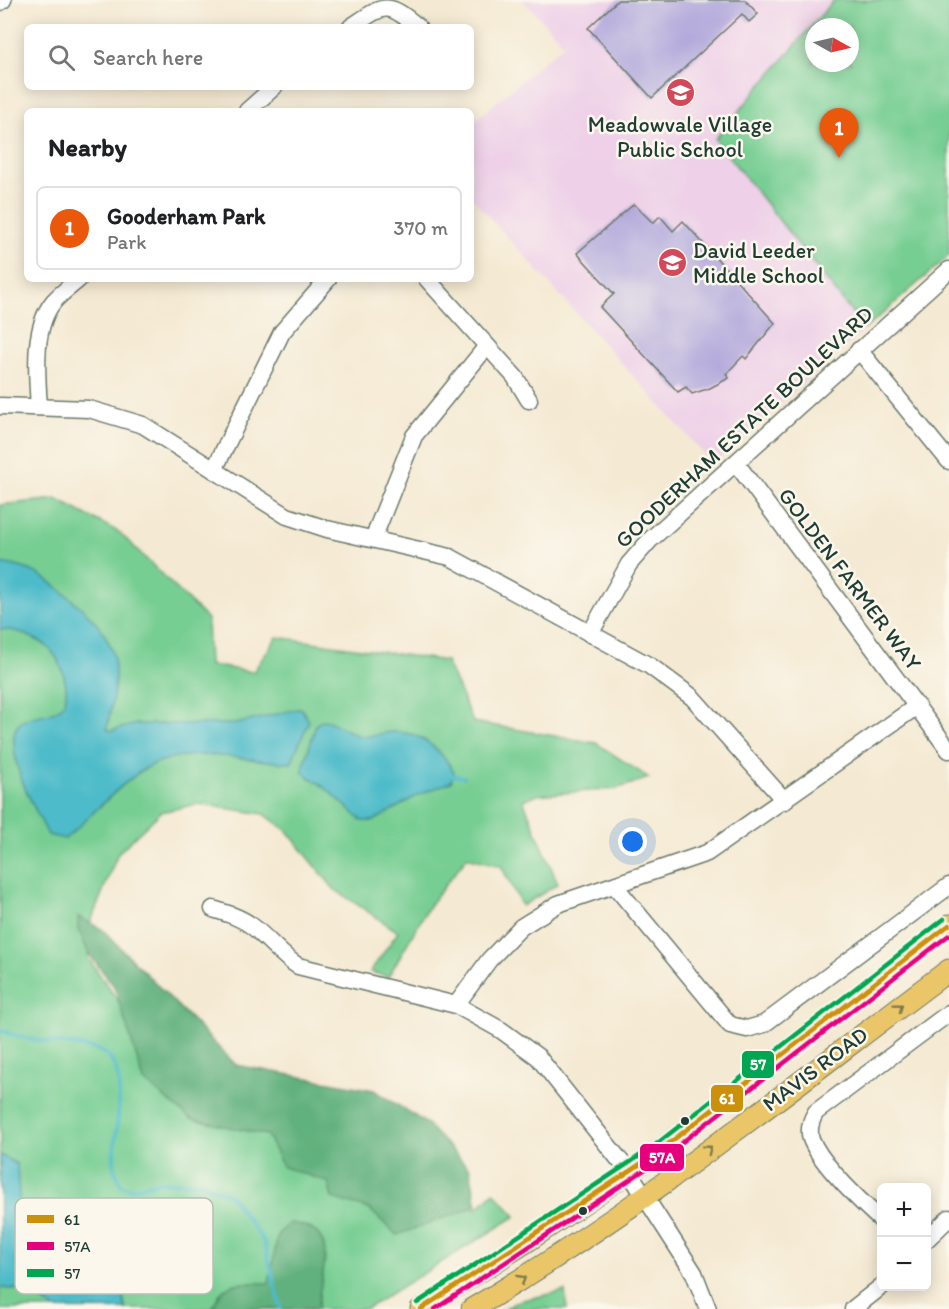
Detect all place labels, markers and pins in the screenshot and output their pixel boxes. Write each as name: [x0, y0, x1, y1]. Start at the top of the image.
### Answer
school or university icon: Meadowvale Village Public School: [664, 76, 696, 108]
pin: 1: [820, 108, 858, 158]
place label: Meadowvale Village Public School: [588, 111, 772, 163]
place label: David Leeder Middle School: [693, 237, 824, 289]
school or university icon: David Leeder Middle School: [656, 247, 688, 279]
unlabelled marker: [679, 1115, 691, 1127]
unlabelled marker: [577, 1205, 589, 1217]

